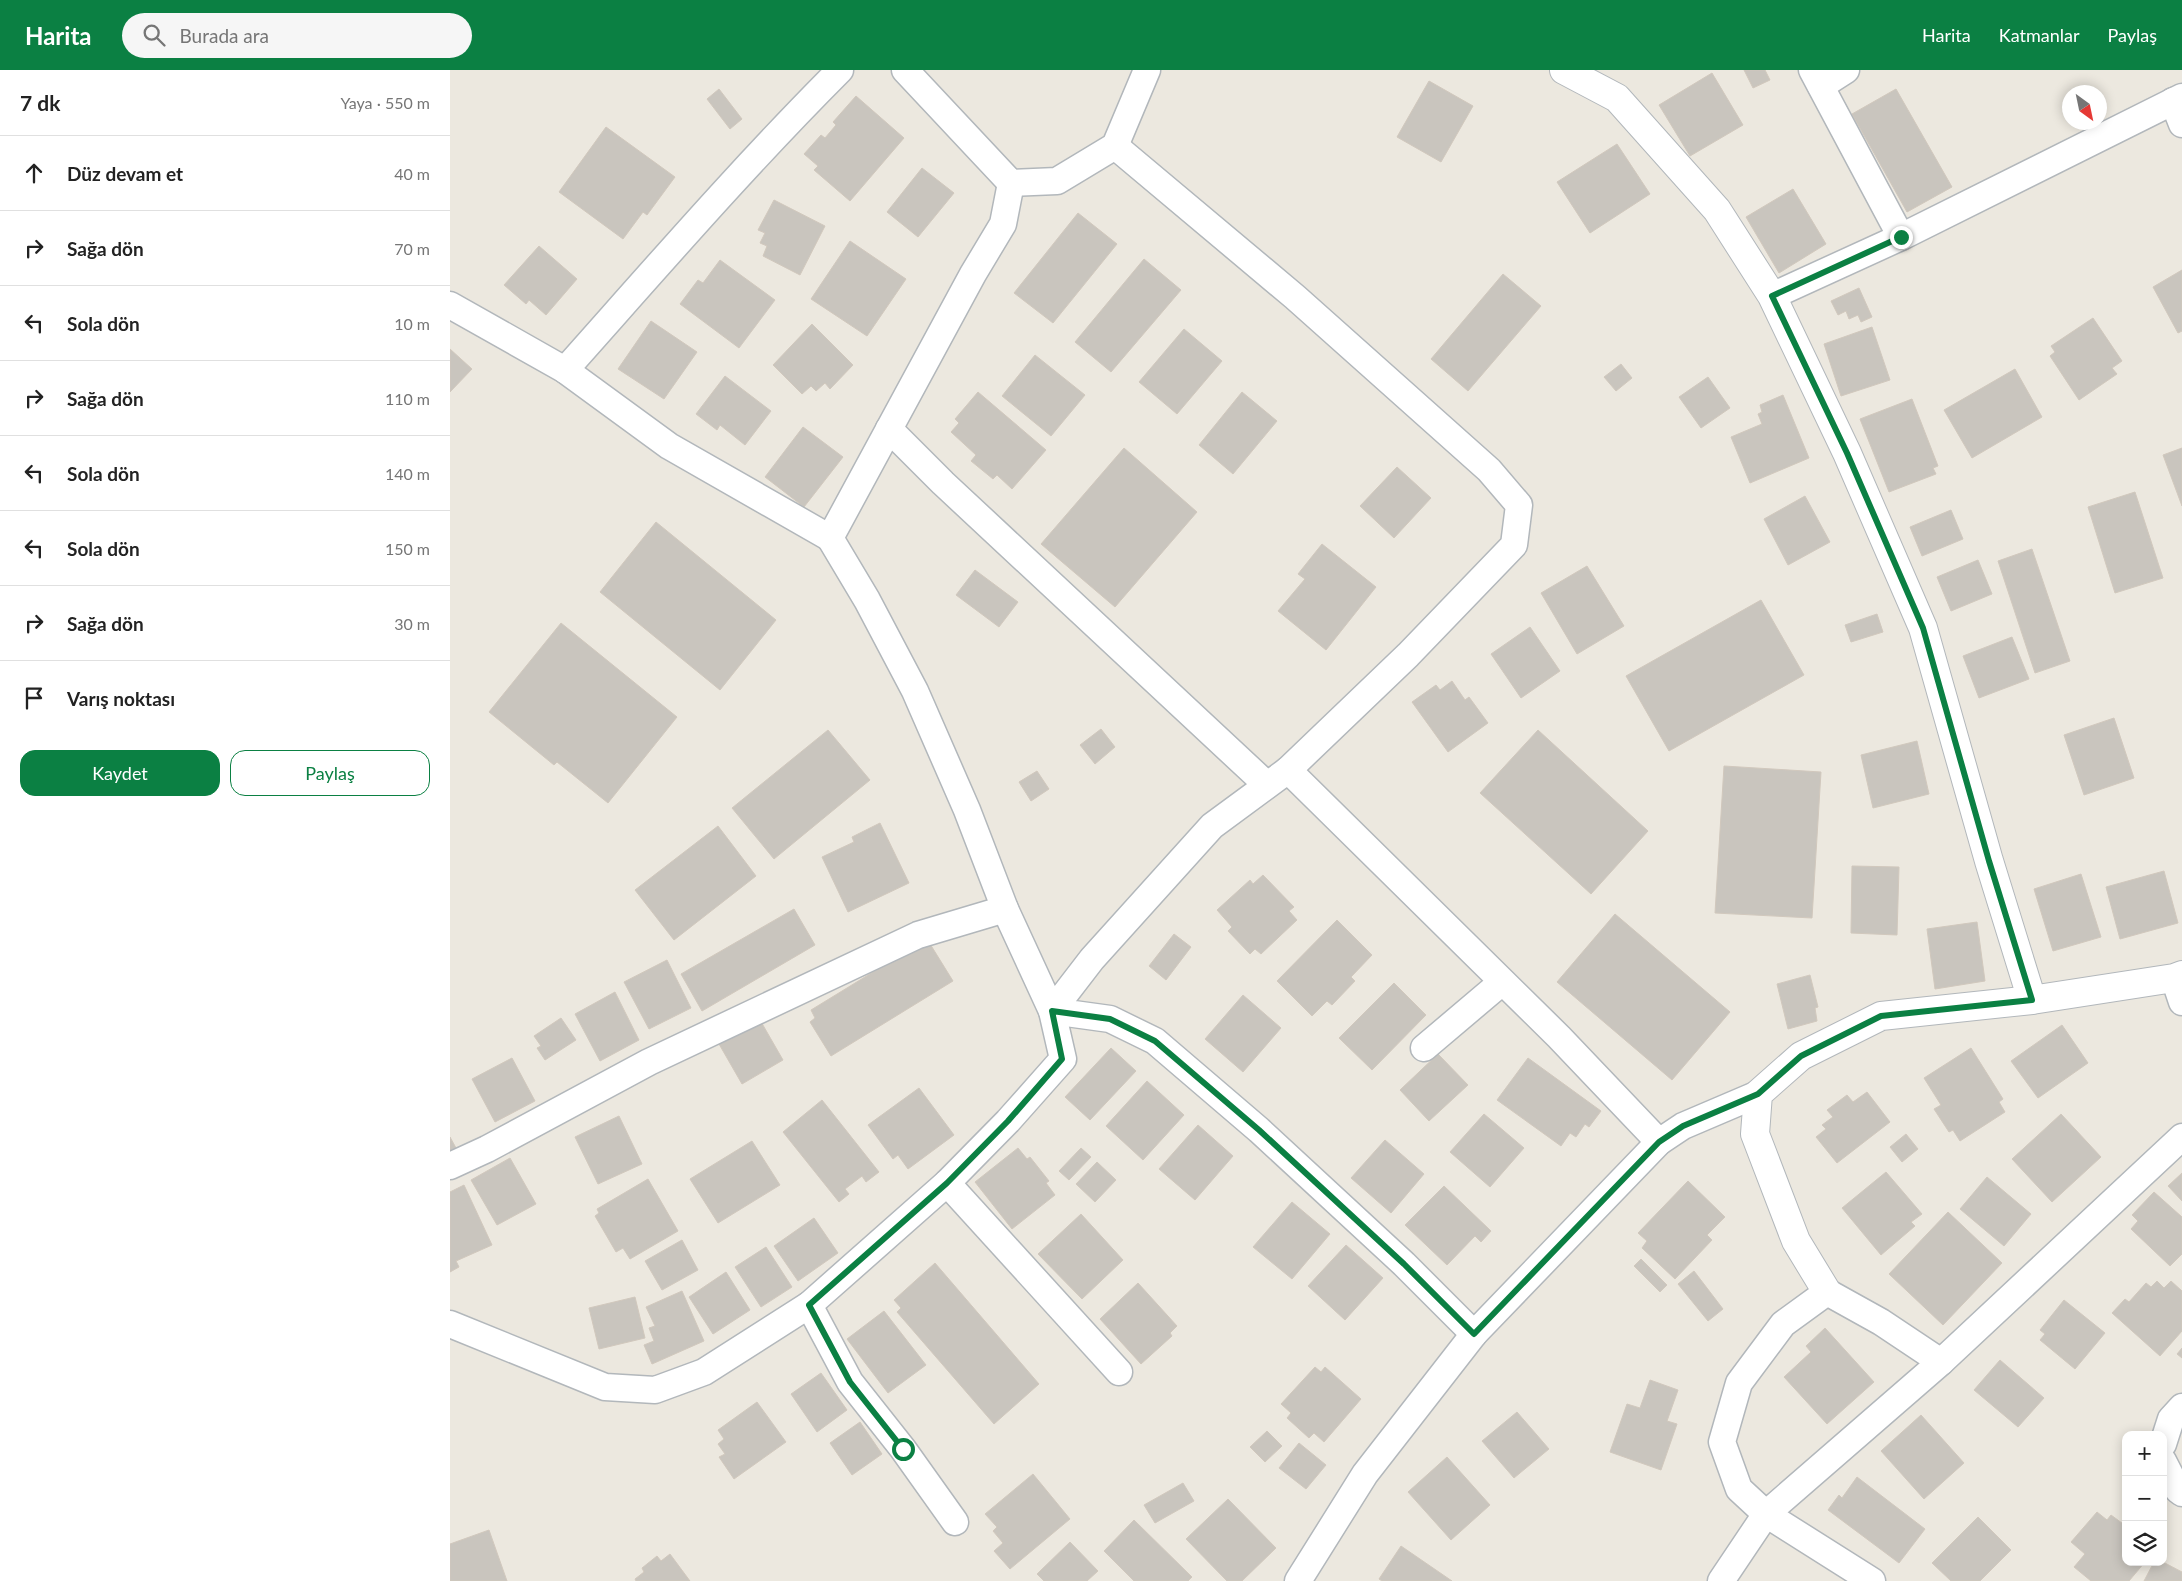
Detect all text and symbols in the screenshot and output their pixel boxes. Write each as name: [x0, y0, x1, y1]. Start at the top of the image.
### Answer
search box: [122, 13, 472, 58]
text: Harita: [25, 21, 92, 50]
icon: search: [140, 21, 168, 49]
text: Burada ara: [180, 24, 269, 47]
text: Harita: [1922, 24, 1971, 46]
text: Katmanlar: [1999, 24, 2079, 46]
text: Paylaş: [2107, 24, 2157, 46]
north arrow: [2062, 85, 2107, 130]
text: 7 dk: [20, 90, 60, 115]
text: Yaya · 550 m: [341, 93, 430, 112]
icon: ahead: [20, 159, 48, 187]
text: Düz devam et: [67, 162, 183, 185]
text: 40 m: [394, 164, 430, 183]
route end: [1890, 226, 1913, 249]
icon: right: [20, 234, 48, 262]
text: Sağa dön: [67, 237, 144, 260]
text: 70 m: [394, 239, 430, 258]
icon: left: [20, 309, 48, 337]
text: Sola dön: [67, 312, 140, 335]
text: 10 m: [394, 314, 430, 333]
icon: right: [20, 384, 48, 412]
text: Sağa dön: [67, 387, 144, 410]
text: 110 m: [385, 389, 430, 408]
icon: left: [20, 459, 48, 487]
text: Sola dön: [67, 462, 140, 485]
text: 140 m: [385, 464, 430, 483]
icon: left: [20, 534, 48, 562]
text: Sola dön: [67, 537, 140, 560]
text: 150 m: [385, 539, 430, 558]
icon: right: [20, 609, 48, 637]
text: Sağa dön: [67, 612, 144, 635]
text: 30 m: [394, 614, 430, 633]
icon: arrive: [20, 684, 48, 712]
text: Varış noktası: [67, 687, 175, 710]
button: Kaydet: [20, 750, 220, 796]
button: Paylaş: [230, 750, 430, 796]
map controls: [2122, 1431, 2167, 1566]
button: +: [2122, 1431, 2167, 1476]
route start: [892, 1438, 915, 1461]
button: −: [2122, 1476, 2167, 1521]
button: layers: [2122, 1521, 2167, 1566]

